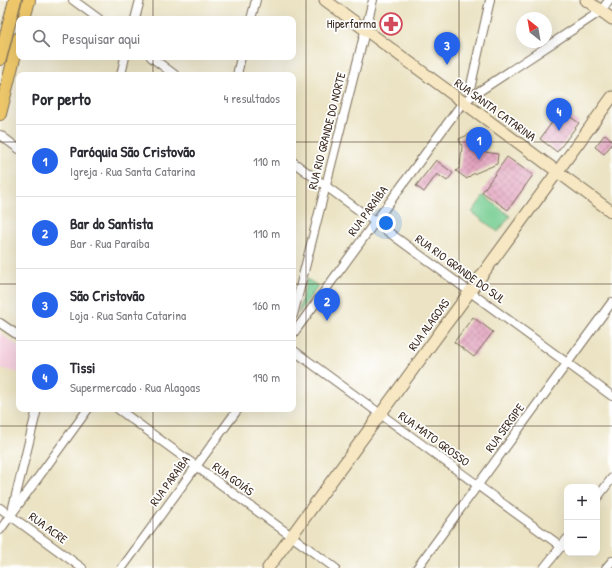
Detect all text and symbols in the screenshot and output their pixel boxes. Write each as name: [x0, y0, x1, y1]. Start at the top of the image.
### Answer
pharmacy icon: Hiperfarma: [378, 11, 404, 37]
north arrow: [516, 12, 552, 48]
place label: Hiperfarma: [327, 15, 376, 32]
search box: [16, 16, 296, 60]
icon: search: [30, 27, 52, 49]
text: Pesquisar aqui: [62, 28, 140, 49]
pin: 3: [434, 32, 460, 65]
street label: RUA RIO GRANDE DO NORTE: [304, 70, 349, 191]
street label: RUA SANTA CATARINA: [451, 74, 540, 145]
text: Por perto: [32, 87, 91, 110]
text: 4 resultados: [223, 89, 280, 107]
pin: 4: [546, 98, 572, 131]
pin: 1: [466, 127, 492, 160]
text: Paróquia São Cristovão: [70, 141, 195, 162]
text: 1: [43, 152, 47, 170]
text: 110 m: [253, 152, 280, 170]
text: Igreja · Rua Santa Catarina: [70, 162, 195, 180]
street label: RUA PARAÍBA: [344, 182, 392, 239]
text: Bar do Santista: [70, 213, 153, 234]
your location: [376, 213, 396, 233]
text: 2: [42, 224, 48, 242]
text: 110 m: [253, 224, 280, 242]
street label: RUA RIO GRANDE DO SUL: [412, 230, 509, 307]
text: Bar · Rua Paraíba: [70, 234, 149, 252]
text: São Cristovão: [70, 285, 145, 306]
pin: 2: [314, 288, 340, 321]
street label: RUA ALAGOAS: [404, 295, 454, 354]
text: 3: [42, 296, 48, 314]
text: 160 m: [252, 296, 280, 314]
text: Loja · Rua Santa Catarina: [70, 306, 186, 324]
text: Tissi: [70, 357, 95, 378]
text: 4: [43, 368, 47, 386]
text: 190 m: [253, 368, 280, 386]
text: Supermercado · Rua Alagoas: [70, 378, 200, 396]
street label: RUA SERGIPE: [481, 399, 529, 456]
street label: RUA MATO GROSSO: [395, 407, 474, 470]
street label: RUA PARAÍBA: [146, 452, 194, 509]
street label: RUA GOIÁS: [209, 458, 258, 500]
map controls: [564, 484, 600, 556]
button: +: [564, 484, 600, 520]
street label: RUA ACRE: [26, 508, 72, 548]
button: −: [564, 520, 600, 556]

